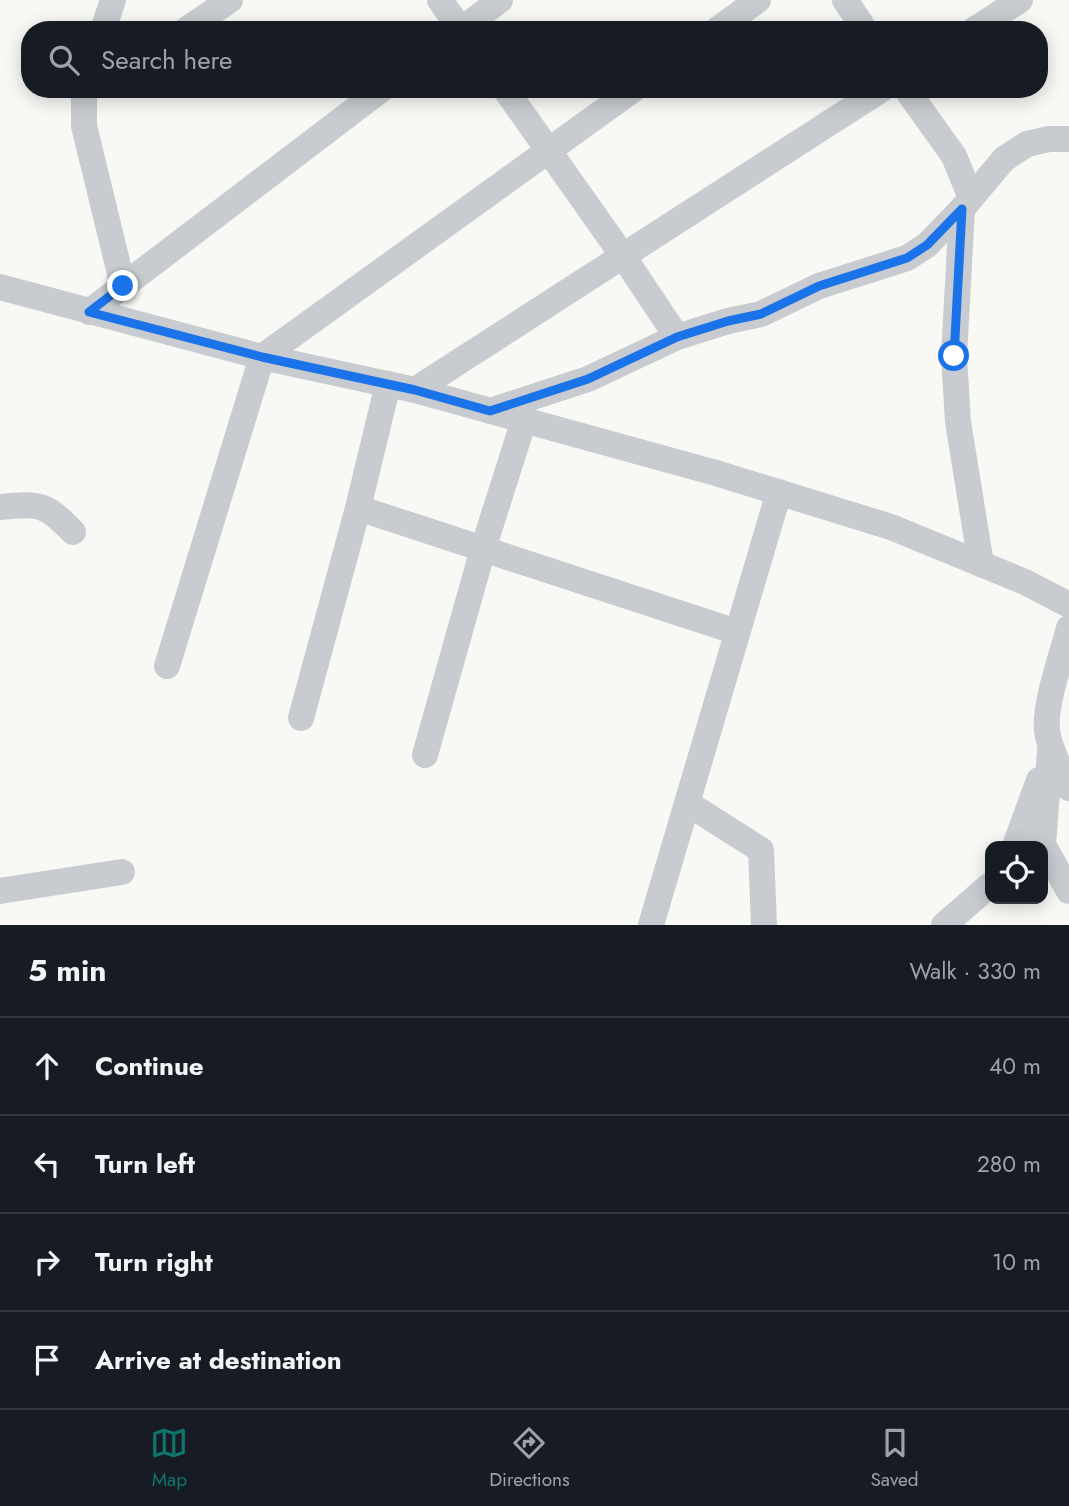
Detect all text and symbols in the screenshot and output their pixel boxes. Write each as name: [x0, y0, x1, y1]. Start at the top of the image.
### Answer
search box: [21, 21, 1048, 98]
icon: search: [45, 41, 83, 79]
text: Search here: [101, 41, 233, 79]
route end: [107, 270, 138, 301]
route start: [938, 340, 969, 371]
map controls: [985, 841, 1048, 904]
button: locate: [985, 841, 1048, 904]
text: 5 min: [28, 949, 106, 992]
text: Walk · 330 m: [910, 954, 1041, 988]
icon: ahead: [28, 1047, 66, 1085]
text: Continue: [95, 1047, 204, 1085]
text: 40 m: [989, 1049, 1041, 1083]
icon: left: [28, 1145, 66, 1183]
text: Turn left: [95, 1145, 195, 1183]
text: 280 m: [977, 1147, 1041, 1181]
icon: right: [28, 1243, 66, 1281]
text: Turn right: [95, 1243, 213, 1281]
text: 10 m: [992, 1245, 1041, 1279]
icon: arrive: [28, 1341, 66, 1379]
text: Arrive at destination: [95, 1341, 342, 1379]
tab: Map: [150, 1424, 188, 1493]
tab: Directions: [489, 1424, 570, 1493]
tab: Saved: [870, 1424, 919, 1493]

